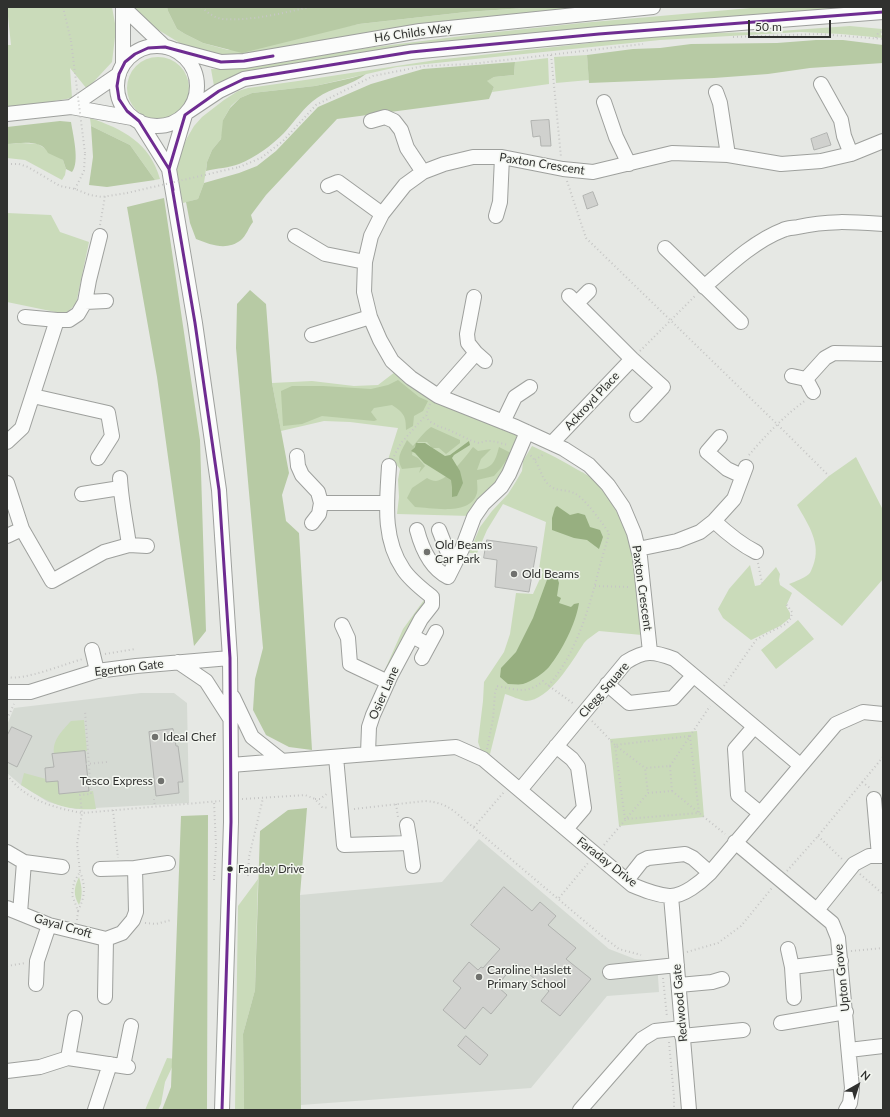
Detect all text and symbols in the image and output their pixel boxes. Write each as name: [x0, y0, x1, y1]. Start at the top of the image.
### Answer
scale bar: [750, 12, 833, 38]
text: 50 m: [755, 19, 782, 34]
street label: H6 Childs Way: [373, 20, 453, 46]
street label: Paxton Crescent: [498, 150, 586, 178]
street label: Ackroyd Place: [561, 369, 623, 433]
place label: Old Beams Car Park: [435, 538, 492, 566]
street label: Paxton Crescent: [629, 544, 655, 632]
marker: Old Beams Car Park: [422, 547, 432, 557]
place label: Old Beams: [522, 567, 579, 581]
marker: Old Beams: [509, 569, 519, 579]
street label: Egerton Gate: [94, 657, 164, 679]
street label: Clegg Square: [576, 659, 632, 721]
street label: Osier Lane: [366, 664, 402, 722]
place label: Ideal Chef: [163, 730, 216, 744]
marker: Ideal Chef: [150, 732, 160, 742]
place label: Tesco Express: [80, 774, 153, 788]
marker: Tesco Express: [156, 776, 166, 786]
street label: Faraday Drive: [574, 834, 640, 890]
place label: Faraday Drive: [238, 862, 304, 876]
marker: Faraday Drive: [225, 864, 235, 874]
street label: Gayal Croft: [32, 911, 94, 941]
street label: Upton Grove: [831, 943, 853, 1013]
place label: Caroline Haslett Primary School: [487, 963, 571, 991]
street label: Redwood Gate: [669, 963, 691, 1043]
marker: Caroline Haslett Primary School: [474, 972, 484, 982]
north arrow: [838, 1065, 878, 1105]
text: N: [858, 1068, 873, 1083]

